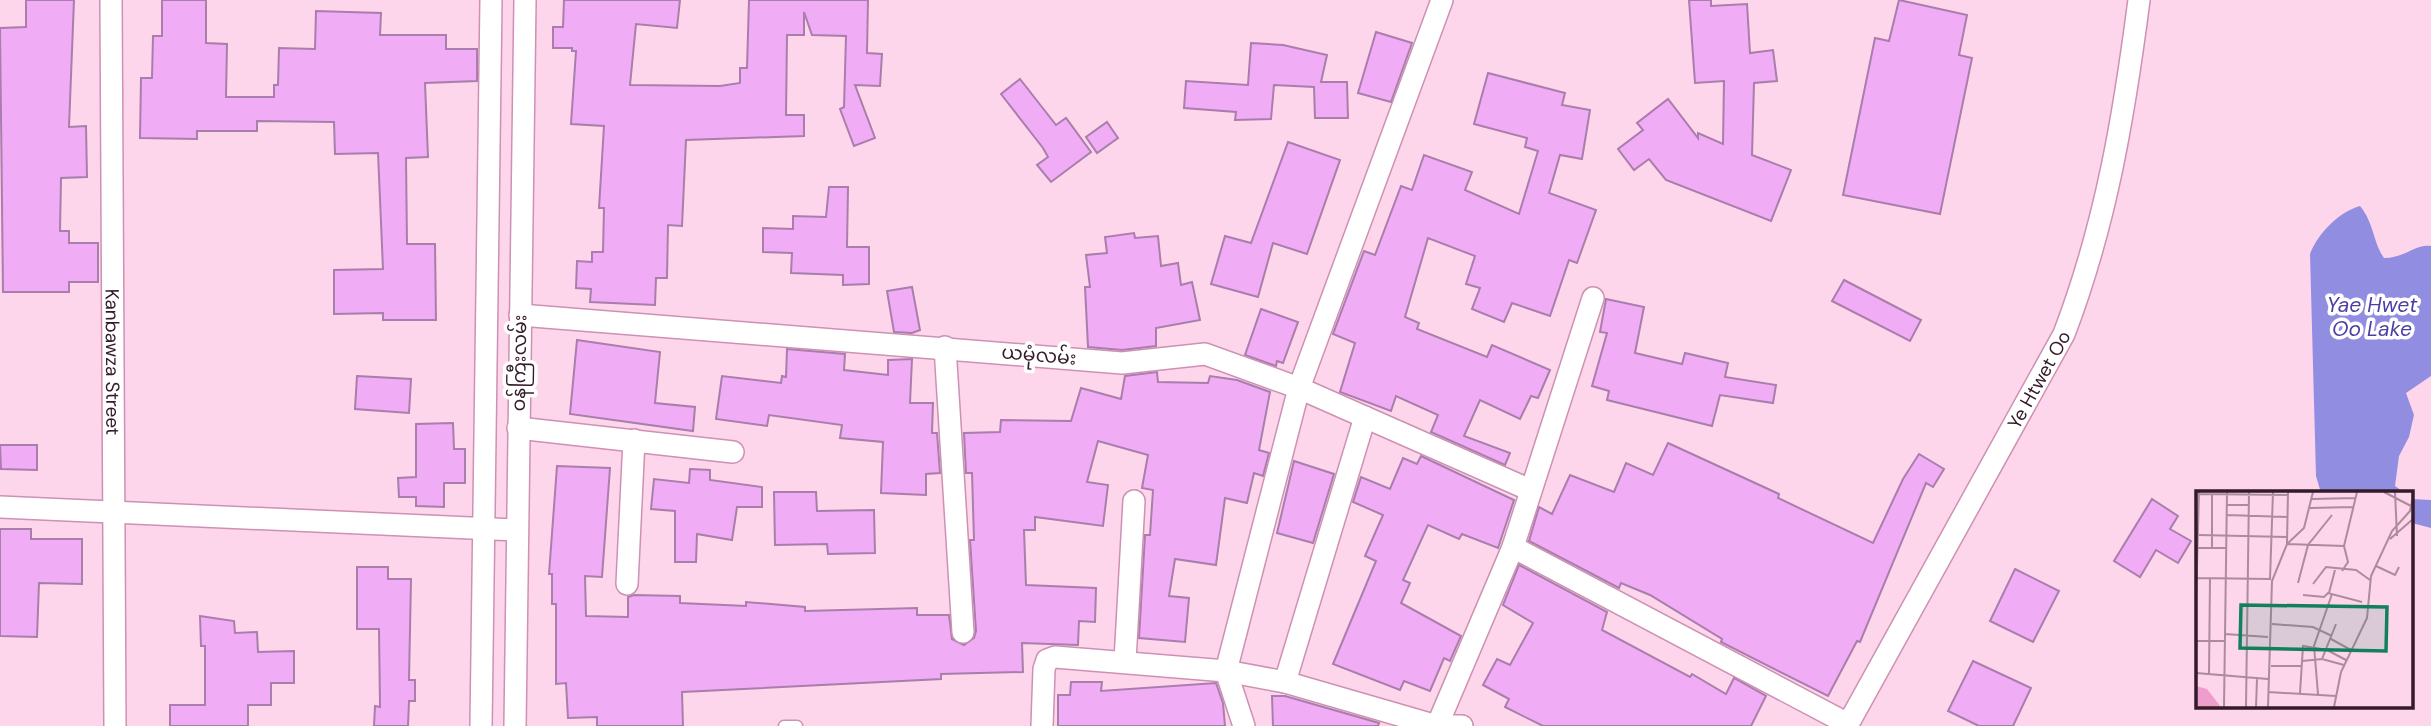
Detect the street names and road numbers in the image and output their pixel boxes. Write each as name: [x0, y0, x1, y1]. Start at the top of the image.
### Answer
street label: Kanbawza Street: [100, 289, 126, 435]
street label: ဝန်ကြီးလမ်း: [504, 314, 535, 412]
street label: Ye Htwet Oo: [2002, 326, 2076, 433]
street label: ယမုံလမ်း: [1000, 337, 1078, 375]

